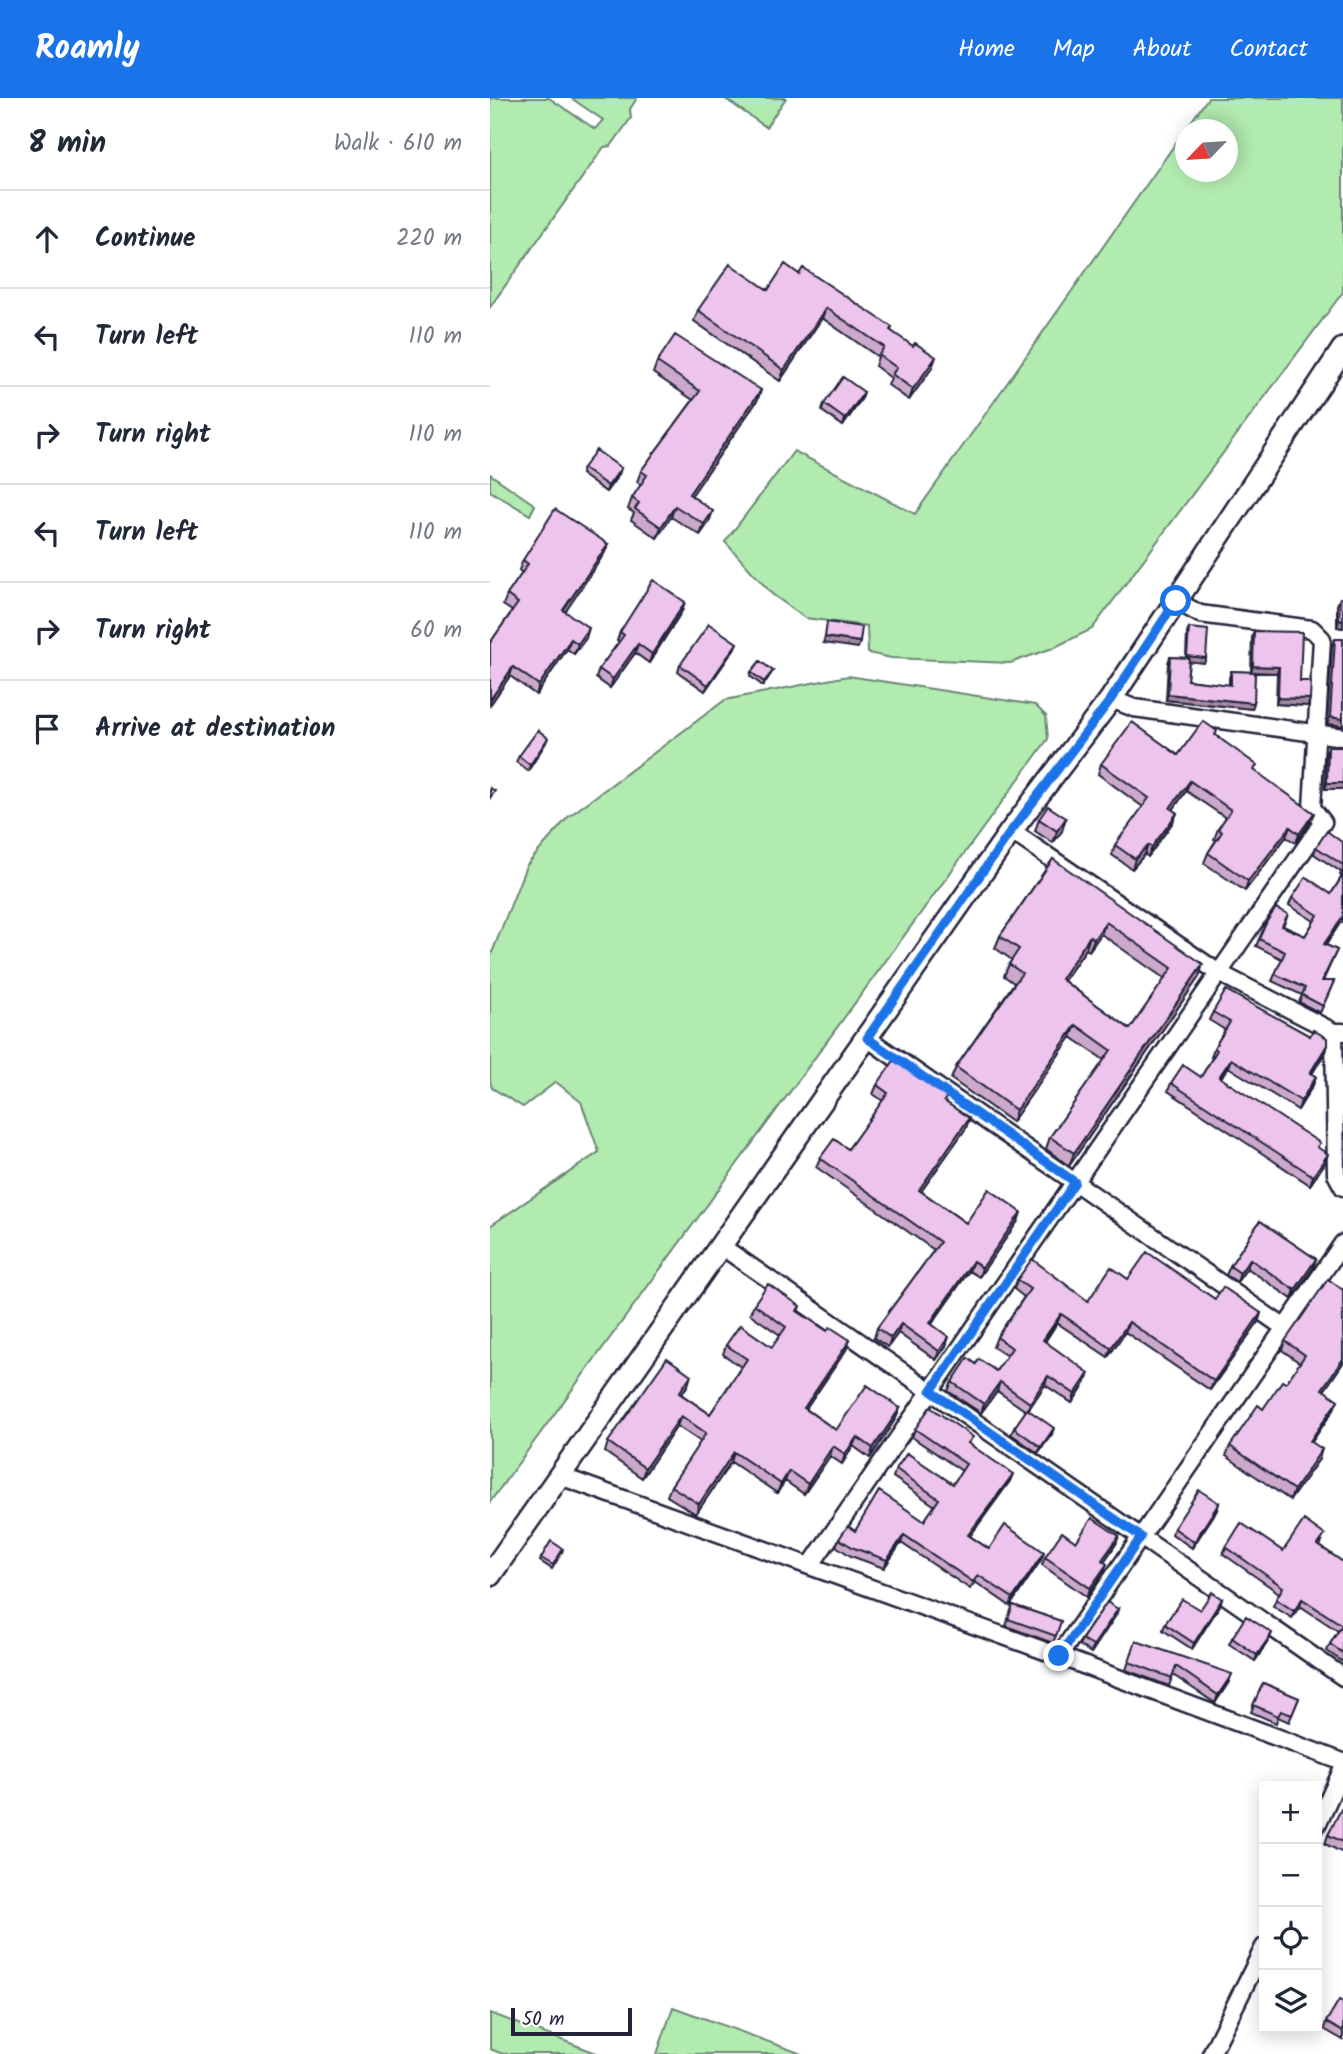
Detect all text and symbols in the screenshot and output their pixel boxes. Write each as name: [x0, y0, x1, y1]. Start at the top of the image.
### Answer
text: Roamly: [35, 23, 140, 76]
text: Home: [958, 30, 1015, 69]
text: Map: [1053, 30, 1095, 69]
text: About: [1133, 30, 1191, 69]
text: Contact: [1229, 30, 1308, 69]
north arrow: [1175, 119, 1238, 182]
text: 8 min: [28, 120, 106, 168]
text: Walk · 610 m: [334, 126, 462, 162]
text: Continue: [95, 218, 196, 260]
icon: ahead: [28, 220, 66, 258]
text: 220 m: [396, 221, 462, 257]
text: Turn left: [95, 316, 198, 358]
icon: left: [28, 318, 66, 356]
text: 110 m: [409, 319, 462, 355]
text: Turn right: [95, 414, 211, 456]
icon: right: [28, 416, 66, 454]
text: 110 m: [409, 417, 462, 453]
text: Turn left: [95, 512, 198, 554]
icon: left: [28, 514, 66, 552]
text: 110 m: [409, 515, 462, 551]
route start: [1160, 585, 1191, 616]
text: Turn right: [95, 610, 211, 652]
icon: right: [28, 612, 66, 650]
text: 60 m: [410, 613, 462, 649]
text: Arrive at destination: [95, 708, 335, 750]
icon: arrive: [28, 710, 66, 748]
route end: [1043, 1640, 1074, 1671]
map controls: [1259, 1781, 1322, 2033]
button: +: [1259, 1781, 1322, 1844]
button: −: [1259, 1844, 1322, 1907]
button: locate: [1259, 1907, 1322, 1970]
button: layers: [1259, 1970, 1322, 2033]
scale bar: [511, 2005, 632, 2037]
text: 50 m: [522, 2005, 564, 2035]

